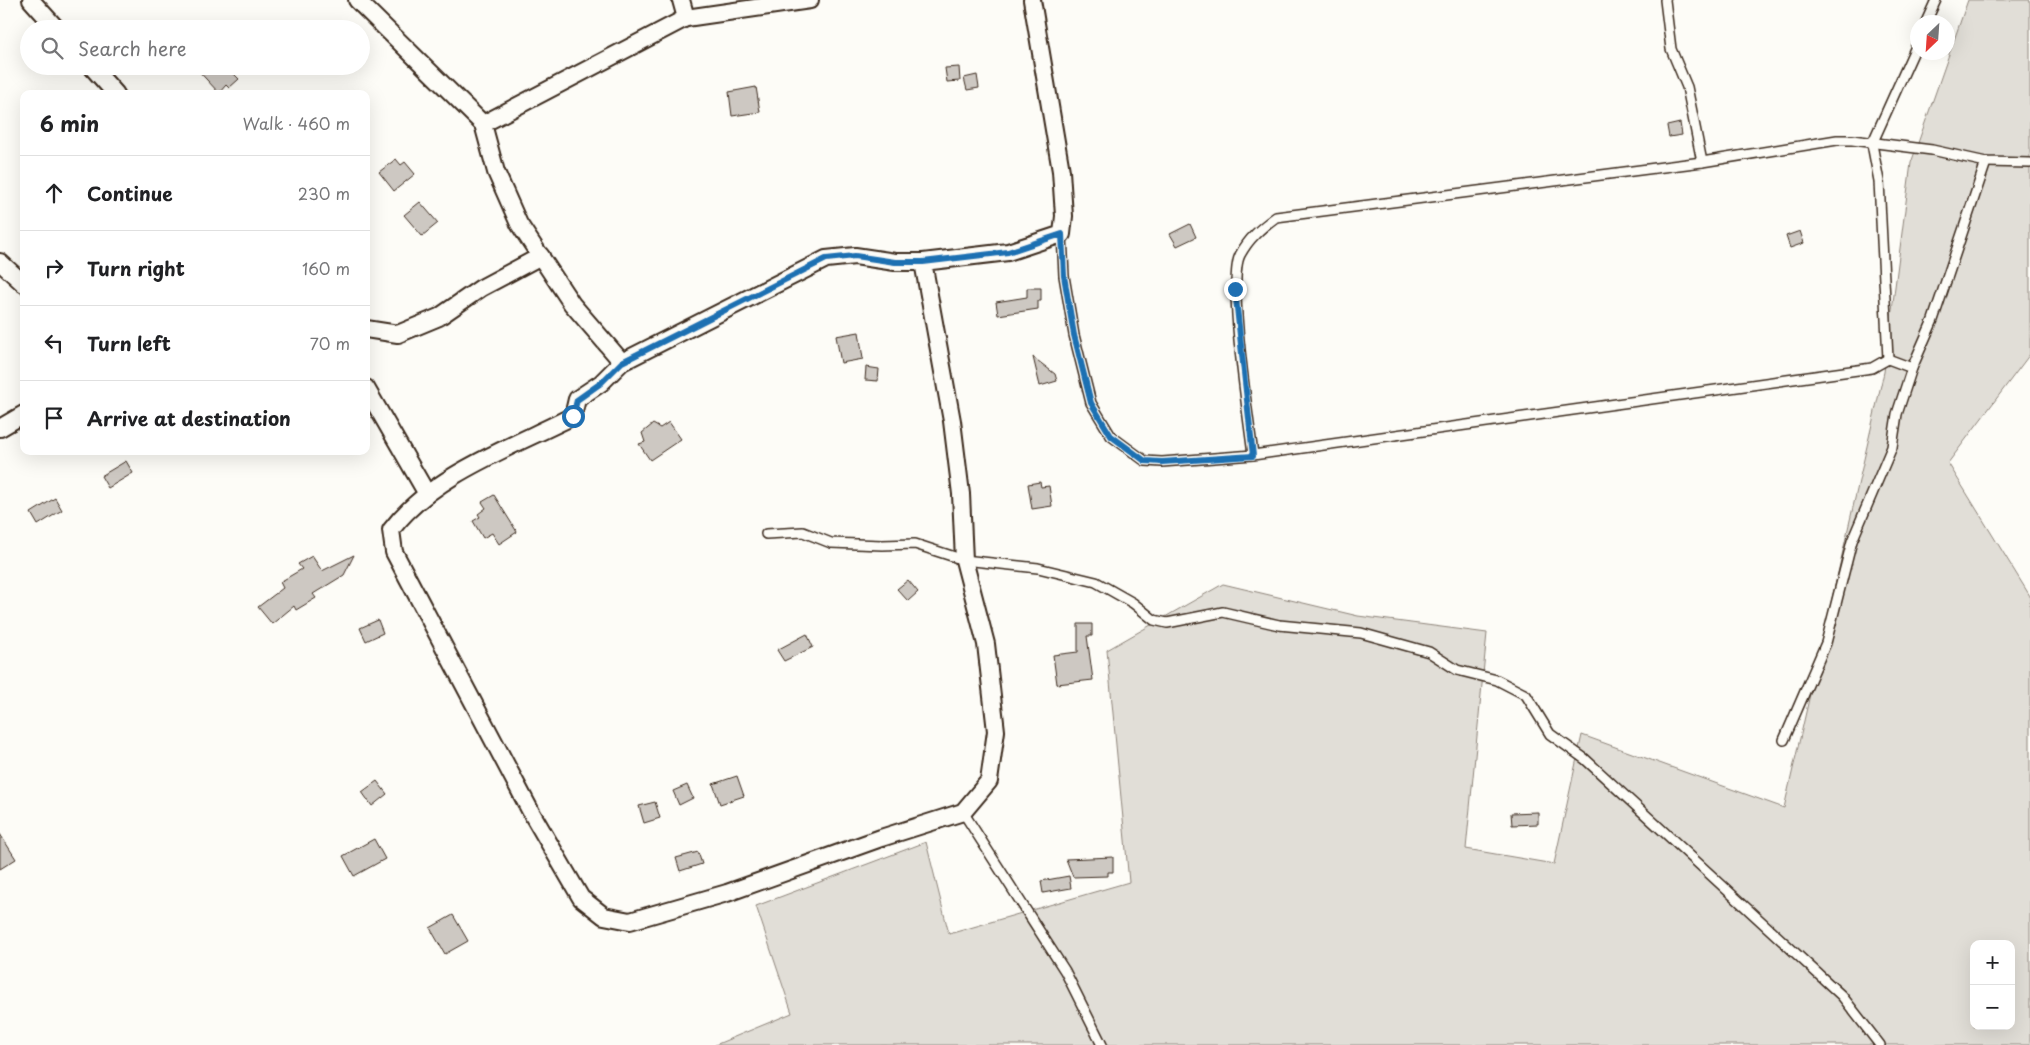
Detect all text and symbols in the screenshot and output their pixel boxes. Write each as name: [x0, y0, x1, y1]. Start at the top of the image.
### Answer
north arrow: [1910, 15, 1955, 60]
search box: [20, 20, 370, 75]
icon: search: [38, 34, 66, 62]
text: Search here: [78, 34, 187, 62]
text: 6 min: [40, 107, 99, 139]
text: Walk · 460 m: [243, 111, 350, 135]
icon: ahead: [40, 179, 68, 207]
text: Continue: [87, 179, 173, 207]
text: 230 m: [298, 181, 350, 205]
icon: right: [40, 254, 68, 282]
text: Turn right: [87, 254, 185, 282]
text: 160 m: [302, 256, 350, 280]
route end: [1224, 278, 1247, 301]
icon: left: [40, 329, 68, 357]
text: Turn left: [87, 329, 171, 357]
text: 70 m: [310, 331, 350, 355]
icon: arrive: [40, 404, 68, 432]
text: Arrive at destination: [87, 404, 291, 432]
route start: [562, 405, 585, 428]
map controls: [1970, 940, 2015, 1030]
button: +: [1970, 940, 2015, 985]
button: −: [1970, 985, 2015, 1030]

